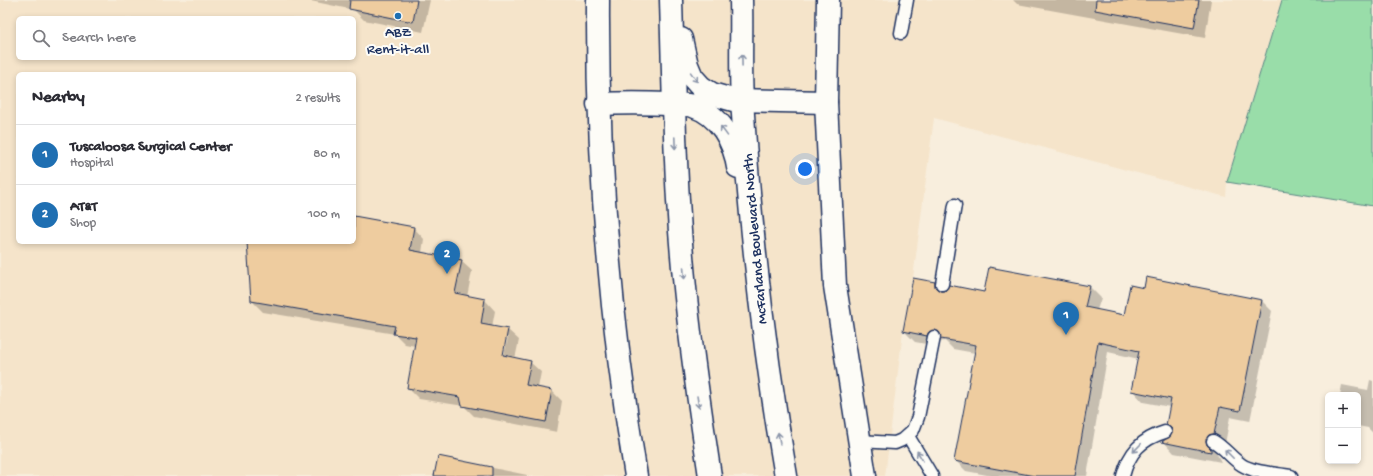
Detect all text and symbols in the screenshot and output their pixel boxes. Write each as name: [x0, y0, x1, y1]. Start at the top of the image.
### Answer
marker: ABZ Rent-it-all: [393, 11, 403, 21]
search box: [16, 16, 356, 60]
place label: ABZ Rent-it-all: [367, 24, 429, 59]
icon: search: [30, 27, 52, 49]
text: Search here: [62, 29, 136, 47]
one-way arrow: [738, 54, 746, 67]
one-way arrow: [690, 72, 698, 83]
text: Nearby: [32, 88, 85, 108]
text: 2 results: [295, 91, 340, 106]
one-way arrow: [720, 126, 728, 137]
one-way arrow: [672, 136, 679, 149]
text: Tuscaloosa Surgical Center: [70, 138, 232, 156]
text: 1: [42, 147, 48, 162]
text: 80 m: [313, 147, 340, 162]
street label: McFarland Boulevard North: [740, 153, 772, 325]
text: Hospital: [70, 156, 114, 171]
your location: [795, 159, 815, 179]
text: AT&T: [70, 198, 97, 216]
text: 2: [42, 207, 48, 222]
text: 100 m: [308, 207, 340, 222]
text: Shop: [70, 216, 96, 231]
pin: 2: [434, 241, 460, 274]
one-way arrow: [680, 266, 687, 279]
pin: 1: [1053, 302, 1079, 335]
map controls: [1325, 392, 1361, 464]
button: +: [1325, 392, 1361, 428]
one-way arrow: [695, 395, 703, 408]
button: −: [1325, 428, 1361, 464]
one-way arrow: [775, 431, 783, 444]
one-way arrow: [1132, 443, 1142, 453]
one-way arrow: [1224, 449, 1234, 459]
one-way arrow: [916, 450, 924, 462]

